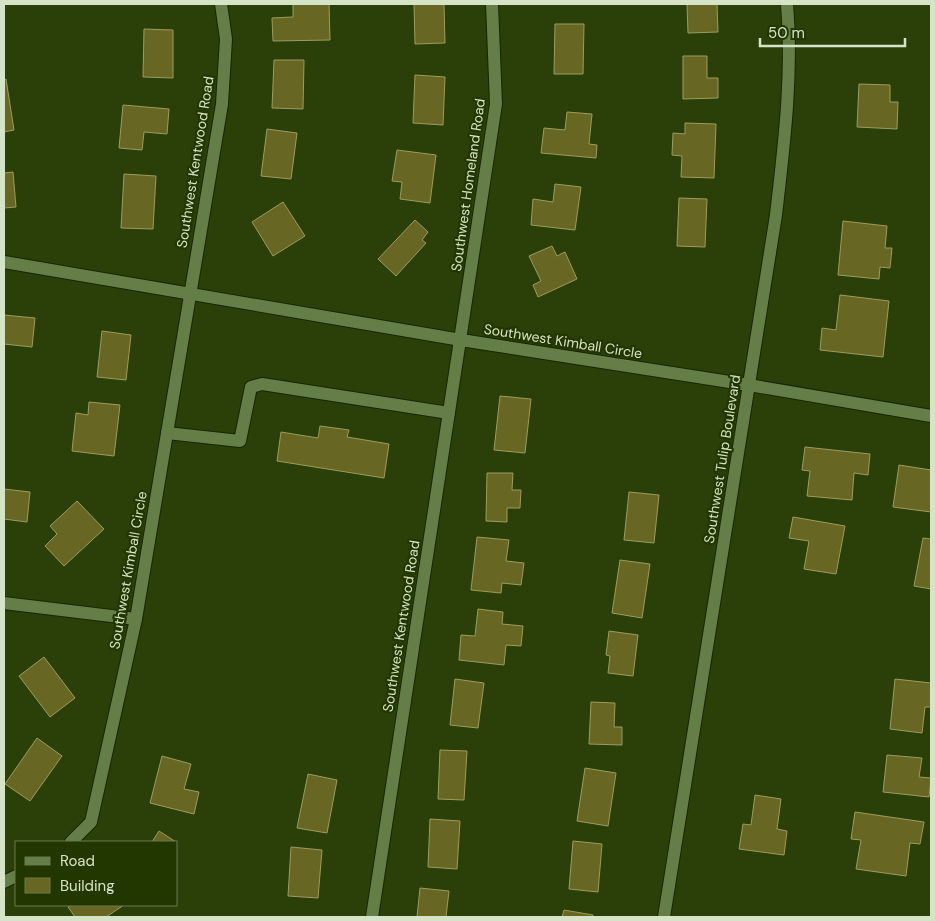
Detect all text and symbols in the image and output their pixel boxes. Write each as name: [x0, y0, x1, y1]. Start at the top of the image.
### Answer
scale bar: [760, 15, 905, 47]
text: 50 m: [768, 23, 805, 43]
street label: Southwest Kentwood Road: [173, 75, 217, 249]
street label: Southwest Homeland Road: [447, 97, 489, 273]
street label: Southwest Kimball Circle: [483, 320, 643, 362]
street label: Southwest Tulip Boulevard: [700, 373, 744, 545]
street label: Southwest Kimball Circle: [105, 490, 151, 650]
street label: Southwest Kentwood Road: [379, 539, 423, 713]
legend: [15, 841, 178, 906]
text: Road: [60, 851, 95, 871]
text: Building: [60, 876, 115, 896]

